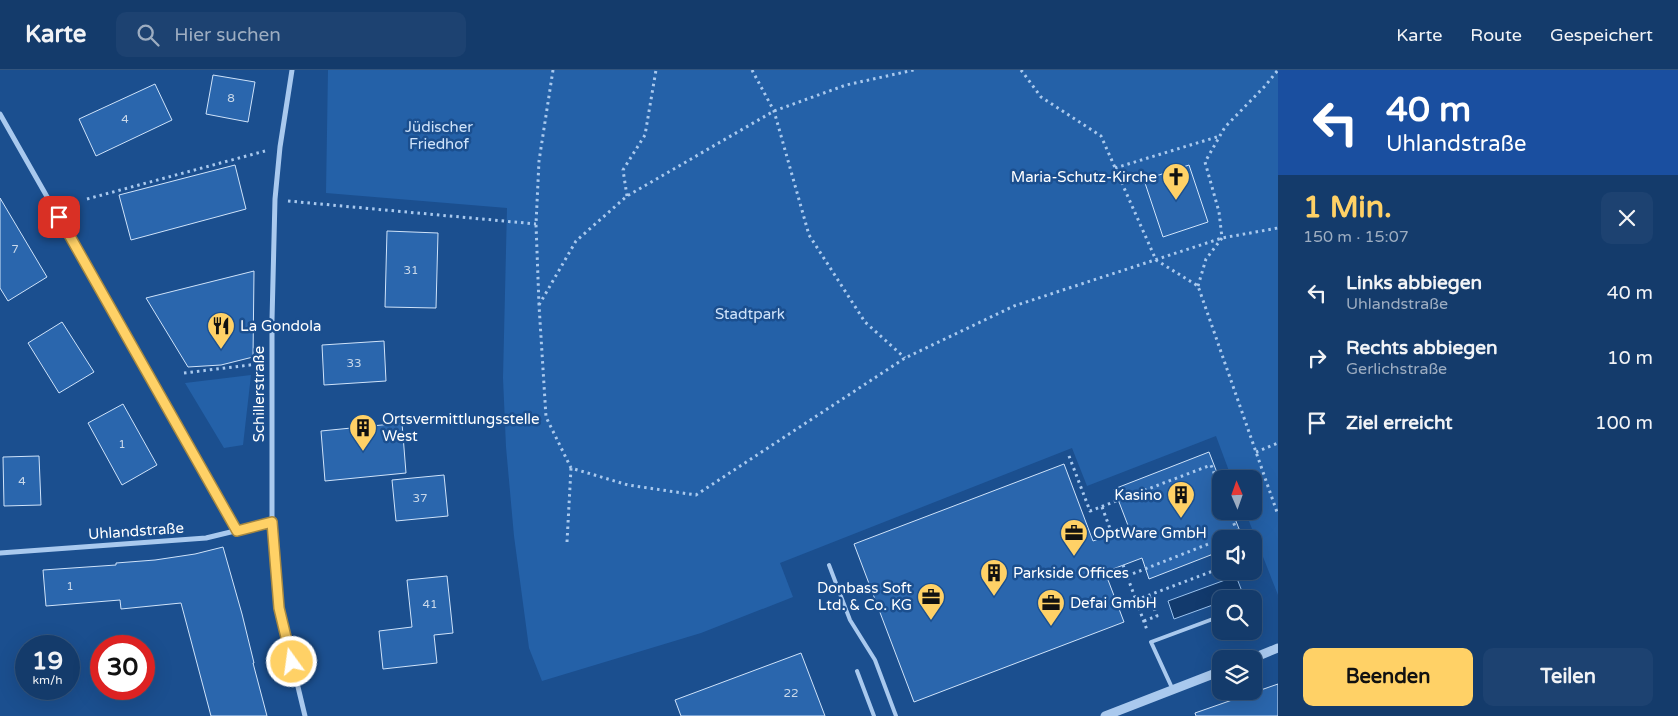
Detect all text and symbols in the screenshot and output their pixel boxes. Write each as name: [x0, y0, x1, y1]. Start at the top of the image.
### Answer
search box: [116, 12, 466, 57]
text: Karte: [25, 20, 86, 49]
icon: search: [134, 21, 162, 49]
text: Hier suchen: [174, 24, 281, 46]
text: Karte: [1396, 24, 1442, 46]
text: Route: [1470, 24, 1522, 46]
text: Gespeichert: [1550, 24, 1653, 46]
text: 40 m: [1386, 89, 1471, 131]
icon: left: [1303, 90, 1368, 155]
house number: 8: [227, 91, 235, 105]
house number: 4: [121, 112, 129, 126]
park label: Jüdischer Friedhof: [405, 118, 473, 153]
text: Uhlandstraße: [1386, 131, 1526, 157]
church icon: Maria-Schutz-Kirche: [1161, 162, 1191, 201]
place label: Maria-Schutz-Kirche: [1011, 168, 1157, 186]
text: 1 Min.: [1303, 189, 1392, 226]
button: close: [1601, 192, 1653, 244]
pin: [38, 196, 80, 238]
icon: arrive: [45, 203, 73, 231]
text: 150 m · 15:07: [1303, 227, 1409, 247]
house number: 7: [11, 242, 19, 256]
house number: 31: [403, 263, 419, 277]
text: Links abbiegen: [1346, 272, 1482, 294]
icon: left: [1303, 279, 1331, 307]
text: 40 m: [1607, 282, 1653, 304]
text: Uhlandstraße: [1346, 294, 1448, 314]
park label: Stadtpark: [715, 305, 785, 323]
restaurant icon: La Gondola: [206, 311, 236, 350]
place label: La Gondola: [240, 317, 321, 335]
text: Rechts abbiegen: [1346, 337, 1498, 359]
icon: right: [1303, 344, 1331, 372]
street label: Schillerstraße: [250, 346, 268, 442]
text: 10 m: [1607, 347, 1653, 369]
house number: 33: [346, 356, 362, 370]
text: Gerlichstraße: [1346, 359, 1447, 379]
icon: arrive: [1303, 409, 1331, 437]
place label: Ortsvermittlungsstelle West: [382, 410, 540, 445]
text: Ziel erreicht: [1346, 412, 1453, 434]
text: 100 m: [1595, 412, 1653, 434]
building icon: Ortsvermittlungsstelle West: [348, 413, 378, 452]
house number: 1: [118, 437, 126, 451]
north arrow: [1212, 470, 1262, 520]
map controls: [1212, 470, 1262, 700]
house number: 4: [18, 474, 26, 488]
building icon: Kasino: [1166, 480, 1196, 519]
place label: Kasino: [1114, 486, 1162, 504]
house number: 37: [412, 491, 428, 505]
office icon: OptWare GmbH: [1059, 518, 1089, 557]
street label: Uhlandstraße: [88, 519, 184, 543]
place label: OptWare GmbH: [1093, 524, 1207, 542]
button: sound: [1212, 530, 1262, 580]
building icon: Parkside Offices: [979, 558, 1009, 597]
place label: Parkside Offices: [1013, 564, 1129, 582]
house number: 1: [66, 579, 74, 593]
place label: Donbass Soft Ltd. & Co. KG: [817, 579, 912, 614]
office icon: Donbass Soft Ltd. & Co. KG: [916, 582, 946, 621]
office icon: Defai GmbH: [1036, 588, 1066, 627]
button: search: [1212, 590, 1262, 640]
place label: Defai GmbH: [1070, 594, 1157, 612]
house number: 41: [422, 597, 438, 611]
speed limit sign: 30: [90, 635, 155, 700]
position arrow: [265, 635, 317, 687]
text: 19: [32, 646, 63, 676]
button: Beenden: [1303, 648, 1473, 706]
button: Teilen: [1483, 648, 1653, 706]
button: layers: [1212, 650, 1262, 700]
text: km/h: [32, 673, 63, 687]
house number: 22: [783, 686, 799, 700]

